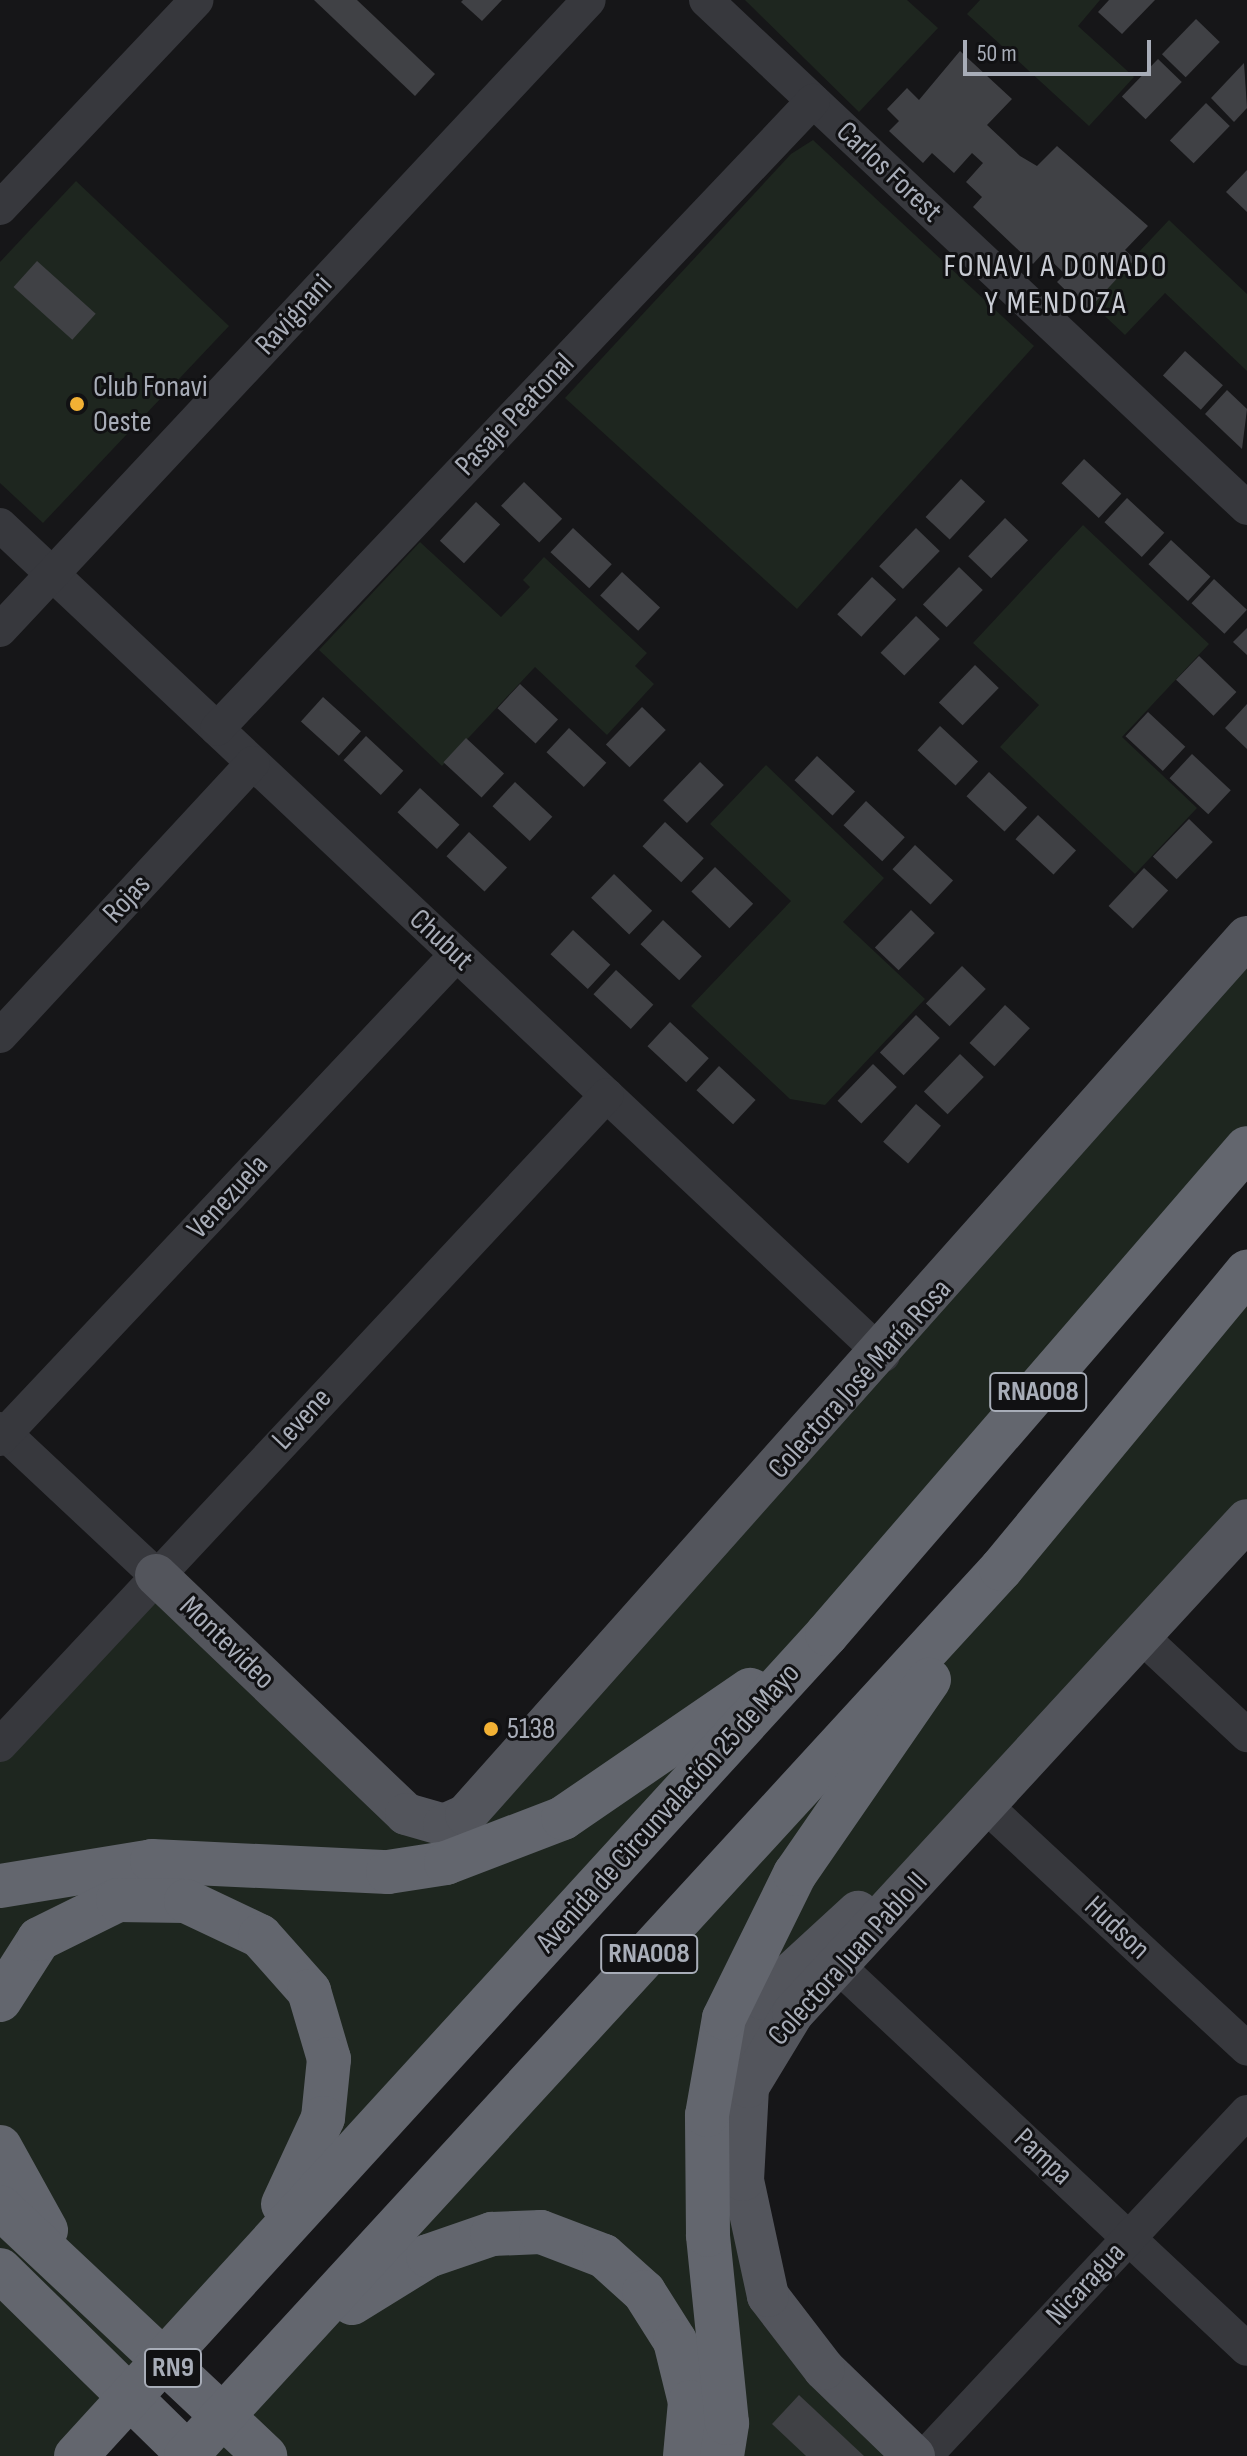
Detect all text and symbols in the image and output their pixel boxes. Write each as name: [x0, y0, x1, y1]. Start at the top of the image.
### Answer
scale bar: [967, 24, 1155, 74]
text: 50 m: [977, 39, 1017, 68]
street label: Carlos Forest: [829, 114, 949, 230]
district label: FONAVI A DONADO Y MENDOZA: [944, 249, 1168, 324]
street label: Ravignani: [248, 267, 340, 363]
street label: Pasaje Peatonal: [448, 346, 582, 484]
place label: Club Fonavi Oeste: [93, 369, 208, 440]
marker: Club Fonavi Oeste: [68, 395, 86, 413]
street label: Rojas: [96, 867, 158, 931]
street label: Chubut: [402, 902, 480, 978]
street label: Venezuela: [180, 1147, 276, 1247]
street label: Colectora José María Rosa: [761, 1272, 959, 1486]
road number: RNA008: [988, 1368, 1088, 1416]
street label: Levene: [265, 1381, 339, 1457]
street label: Montevideo: [172, 1589, 282, 1697]
street label: Avenida de Circunvalación 25 de Mayo: [528, 1656, 808, 1960]
place label: 5138: [507, 1711, 555, 1747]
marker: 5138: [482, 1720, 500, 1738]
street label: Colectora Juan Pablo II: [761, 1865, 935, 2053]
street label: Hudson: [1077, 1889, 1157, 1967]
road number: RNA008: [599, 1930, 699, 1978]
street label: Pampa: [1006, 2121, 1080, 2193]
street label: Nicaragua: [1039, 2235, 1133, 2333]
road number: RN9: [143, 2344, 203, 2392]

